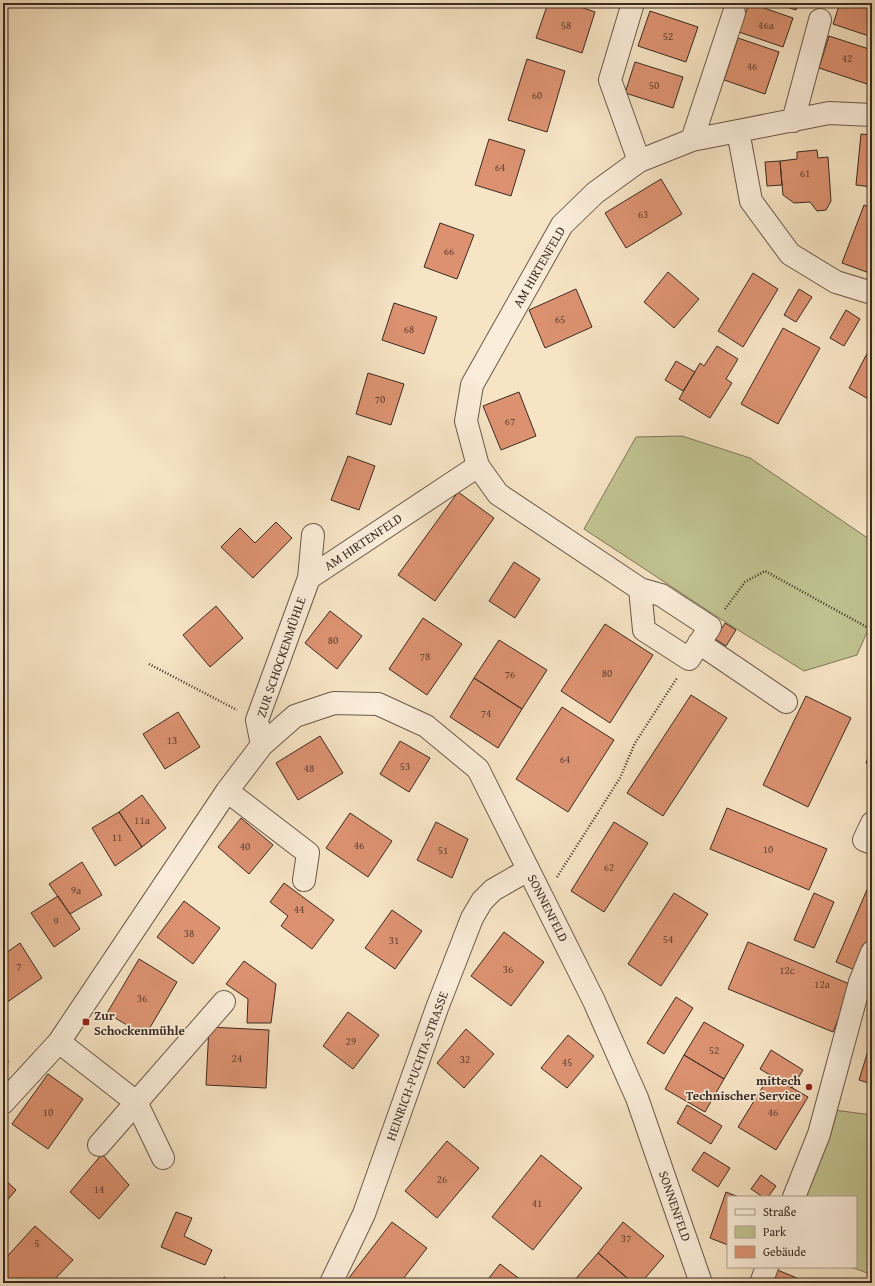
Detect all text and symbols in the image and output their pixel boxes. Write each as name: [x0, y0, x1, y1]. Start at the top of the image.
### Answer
house number: 58: [561, 17, 571, 33]
house number: 46a: [758, 17, 775, 33]
house number: 52: [663, 28, 673, 44]
house number: 42: [842, 50, 852, 66]
house number: 46: [747, 58, 757, 74]
house number: 50: [649, 77, 659, 93]
house number: 60: [532, 87, 542, 103]
house number: 64: [495, 159, 505, 175]
house number: 61: [800, 165, 810, 181]
house number: 63: [638, 206, 648, 222]
street label: AM HIRTENFELD: [508, 223, 570, 311]
house number: 66: [444, 243, 454, 259]
house number: 65: [555, 311, 565, 327]
house number: 68: [404, 321, 414, 337]
house number: 70: [375, 391, 385, 407]
house number: 67: [505, 413, 515, 429]
street label: AM HIRTENFELD: [320, 509, 406, 575]
street label: ZUR SCHOCKENMÜHLE: [251, 594, 311, 720]
house number: 80: [328, 632, 338, 648]
house number: 78: [420, 648, 430, 664]
house number: 80: [602, 665, 612, 681]
house number: 76: [505, 666, 515, 682]
house number: 74: [481, 705, 491, 721]
house number: 13: [167, 732, 177, 748]
house number: 64: [560, 751, 570, 767]
house number: 53: [400, 758, 410, 774]
house number: 48: [304, 760, 314, 776]
house number: 11a: [134, 812, 151, 828]
house number: 11: [112, 829, 122, 845]
house number: 46: [354, 837, 364, 853]
house number: 40: [240, 838, 250, 854]
house number: 10: [763, 841, 773, 857]
house number: 51: [438, 842, 448, 858]
house number: 62: [604, 859, 614, 875]
street label: SONNENFELD: [523, 871, 573, 945]
house number: 9a: [71, 882, 82, 898]
house number: 44: [294, 901, 304, 917]
house number: 9: [53, 913, 59, 929]
house number: 38: [184, 925, 194, 941]
house number: 54: [663, 931, 673, 947]
house number: 31: [389, 932, 399, 948]
house number: 7: [16, 958, 22, 974]
house number: 36: [503, 961, 513, 977]
house number: 12c: [779, 962, 795, 978]
house number: 12a: [814, 976, 831, 992]
street label: HEINRICH-PUCHTA-STRASSE: [381, 988, 453, 1143]
house number: 36: [137, 990, 147, 1006]
place label: Zur Schockenmühle: [94, 1006, 185, 1040]
marker: Zur Schockenmühle: [81, 1017, 91, 1027]
house number: 29: [346, 1033, 356, 1049]
house number: 52: [709, 1042, 719, 1058]
house number: 24: [232, 1050, 242, 1066]
house number: 32: [460, 1051, 470, 1067]
house number: 45: [562, 1054, 572, 1070]
place label: mittech Technischer Service: [686, 1071, 801, 1105]
marker: mittech Technischer Service: [804, 1082, 814, 1092]
house number: 10: [43, 1104, 53, 1120]
house number: 46: [768, 1104, 778, 1120]
street label: SONNENFELD: [654, 1168, 696, 1244]
house number: 26: [437, 1171, 447, 1187]
house number: 14: [94, 1181, 104, 1197]
house number: 41: [532, 1195, 542, 1211]
legend: [727, 1196, 857, 1268]
text: Straße: [763, 1203, 797, 1220]
text: Park: [763, 1223, 787, 1240]
house number: 37: [621, 1230, 631, 1246]
house number: 5: [34, 1235, 40, 1251]
text: Gebäude: [763, 1243, 806, 1260]

